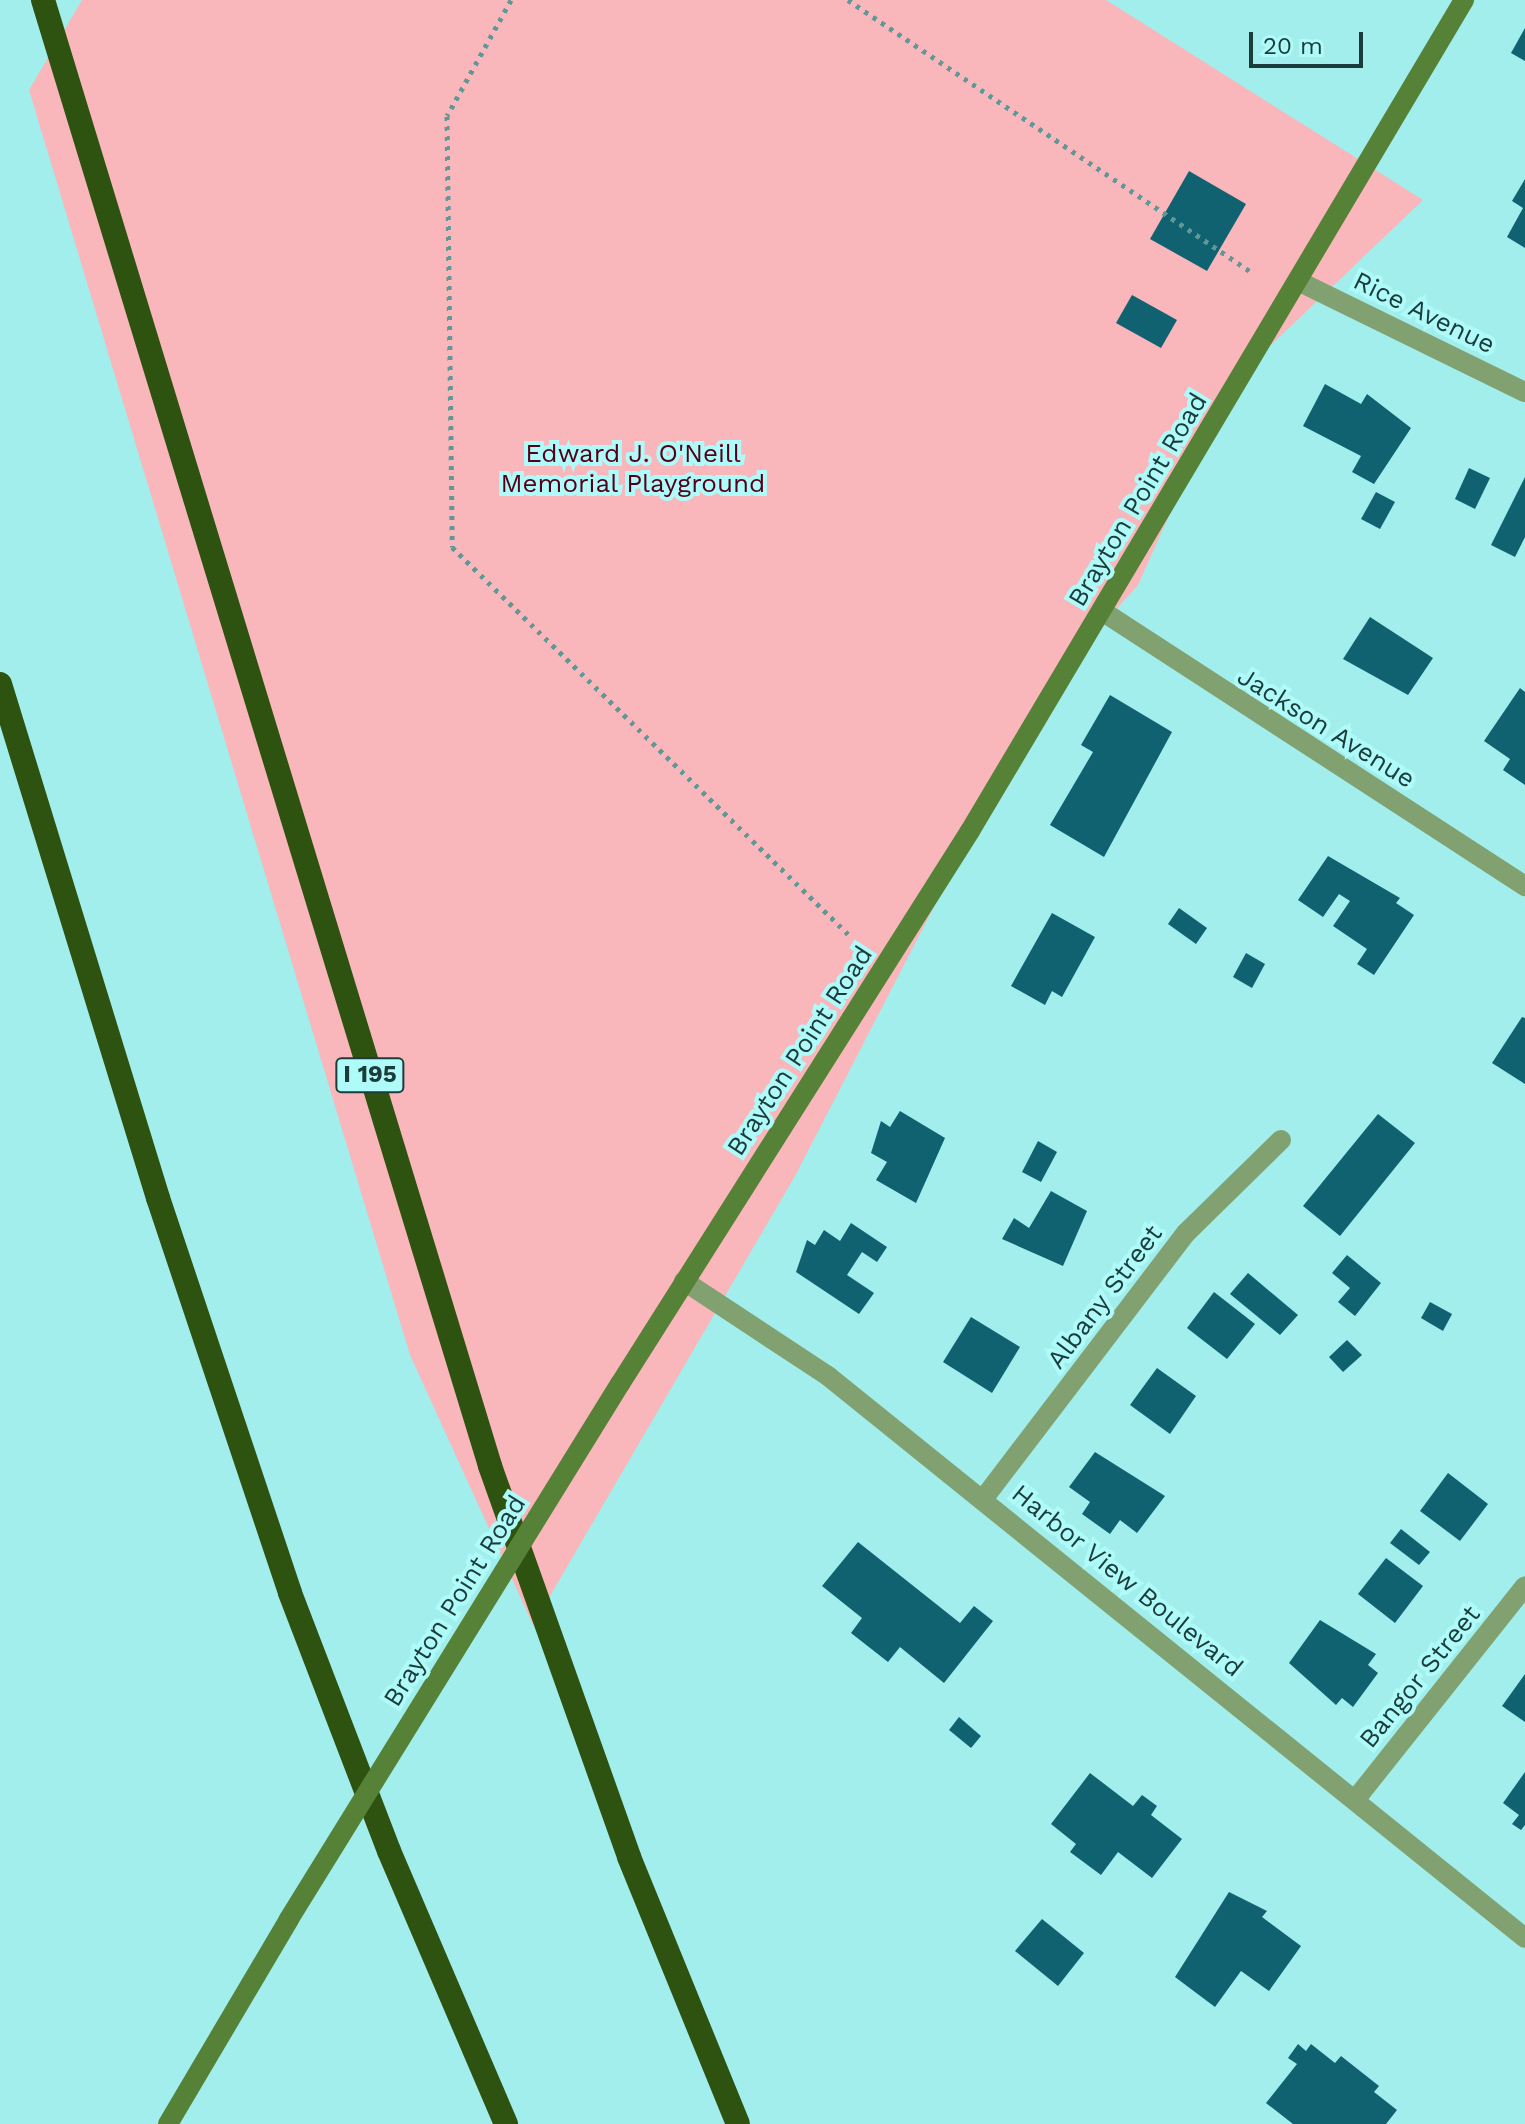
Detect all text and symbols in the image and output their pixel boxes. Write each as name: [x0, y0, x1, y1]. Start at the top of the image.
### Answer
scale bar: [1253, 16, 1367, 66]
text: 20 m: [1263, 32, 1323, 60]
street label: Rice Avenue: [1348, 265, 1500, 361]
street label: Brayton Point Road: [1062, 388, 1214, 612]
park label: Edward J. O'Neill Memorial Playground: [500, 438, 766, 500]
street label: Jackson Avenue: [1231, 661, 1421, 795]
street label: Brayton Point Road: [721, 940, 879, 1162]
road number: I 195: [334, 1055, 406, 1095]
street label: Albany Street: [1041, 1219, 1169, 1375]
street label: Harbor View Boulevard: [1004, 1478, 1250, 1684]
street label: Brayton Point Road: [377, 1490, 533, 1712]
street label: Bangor Street: [1353, 1599, 1487, 1755]

